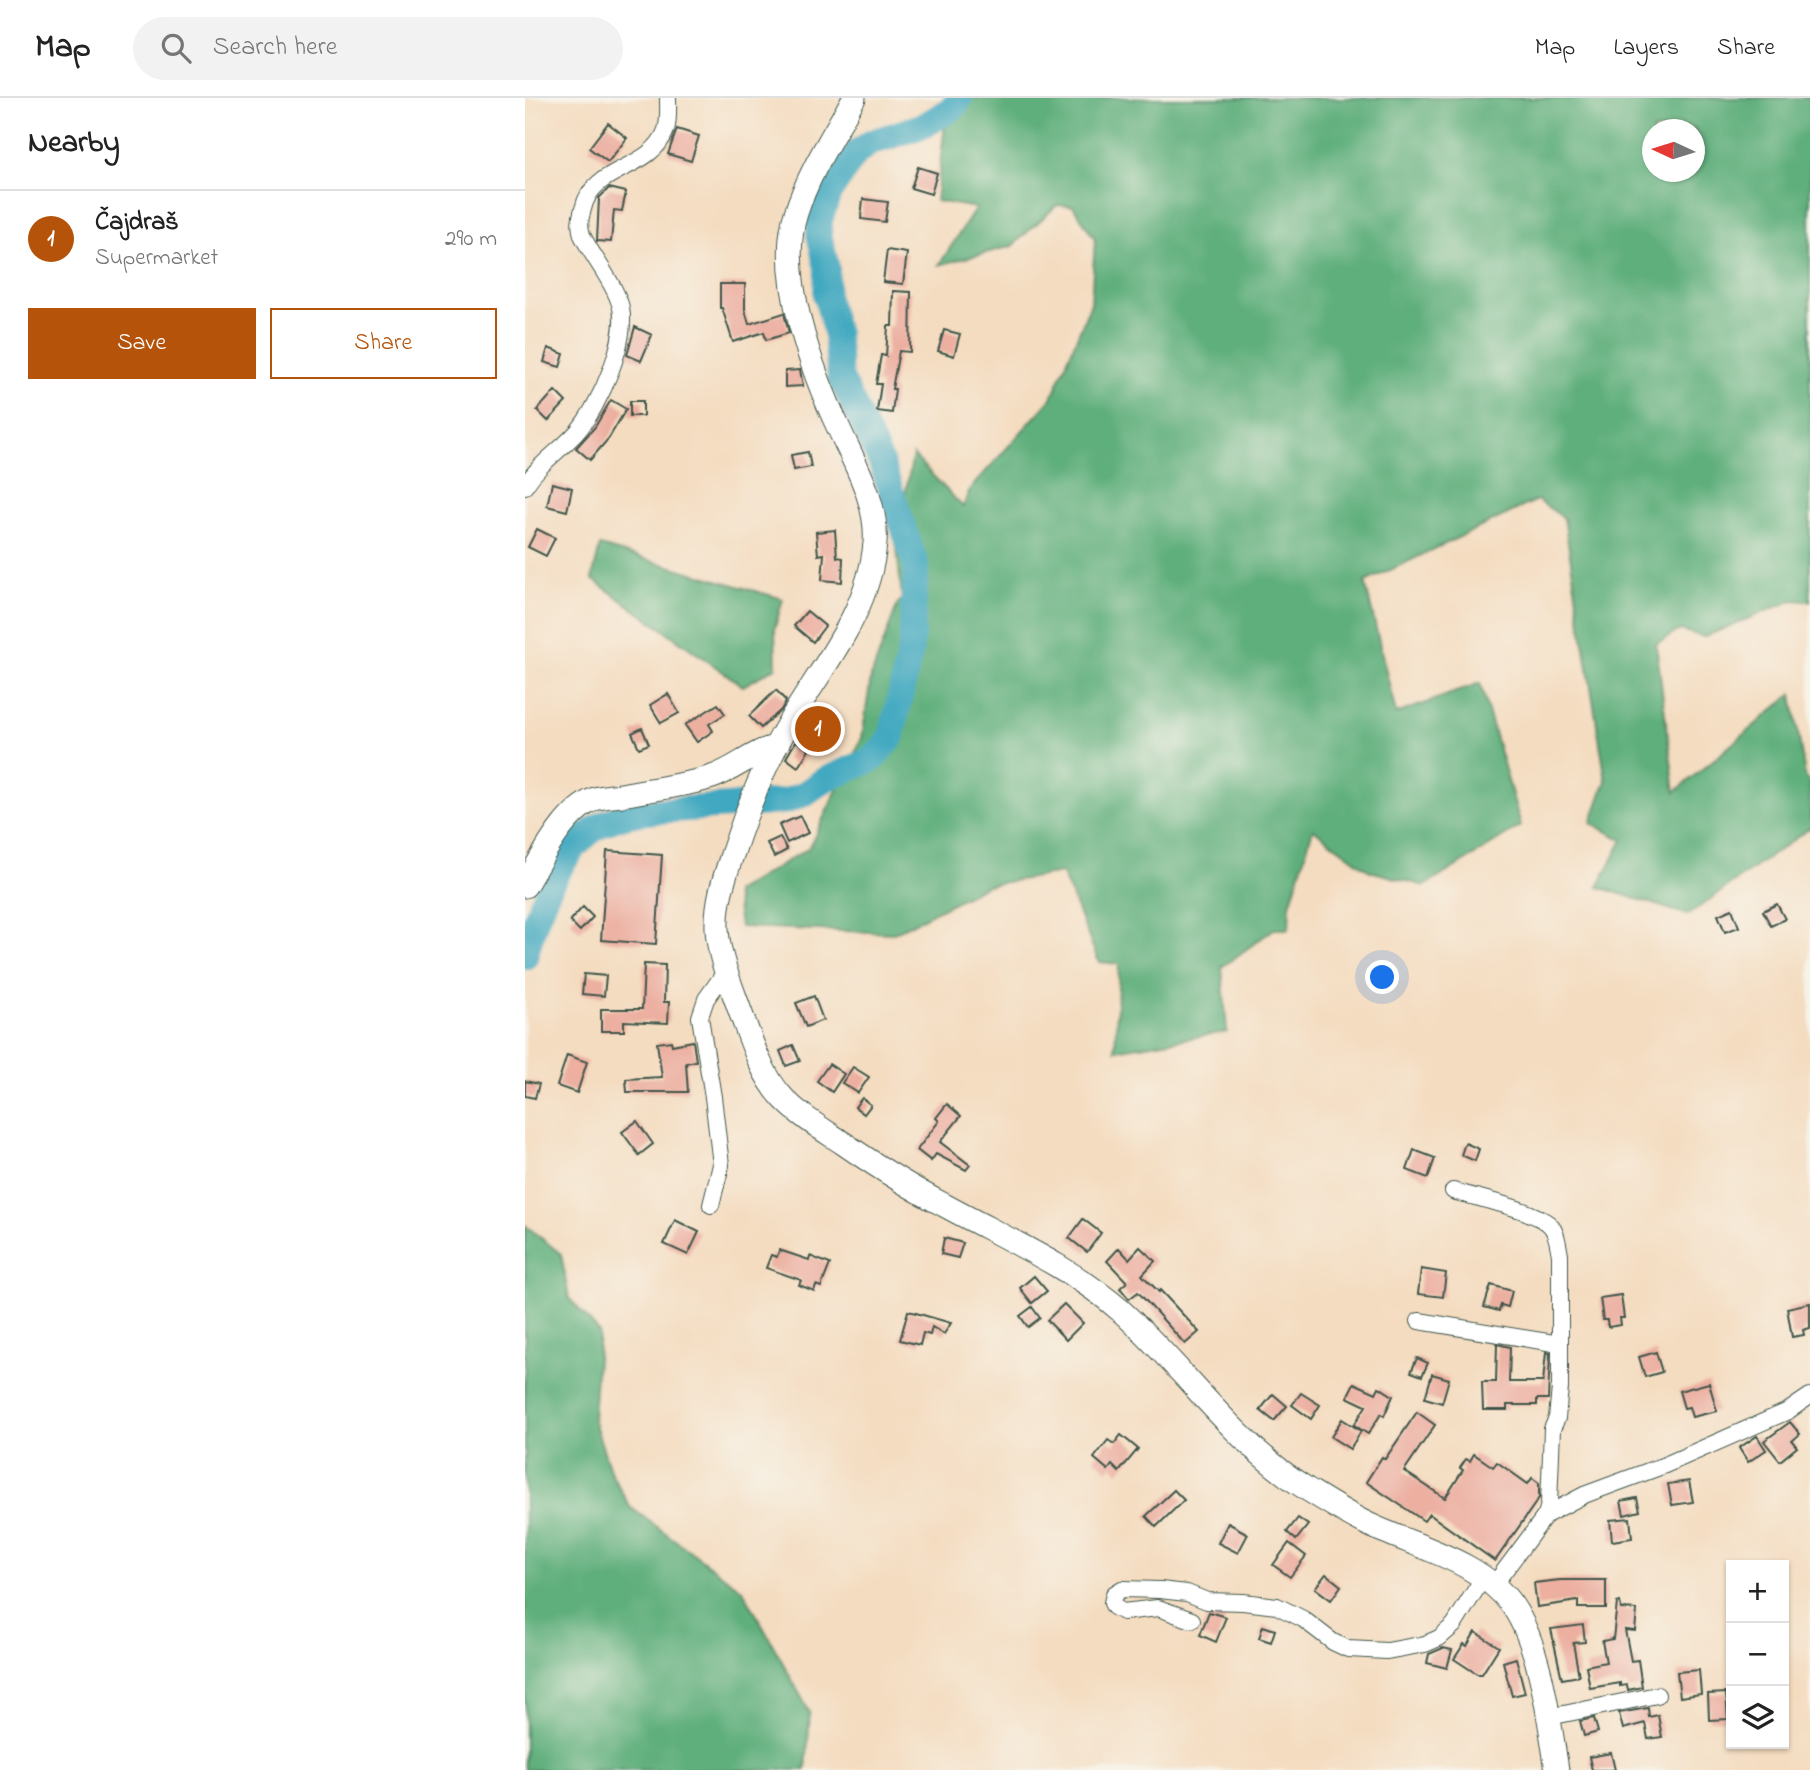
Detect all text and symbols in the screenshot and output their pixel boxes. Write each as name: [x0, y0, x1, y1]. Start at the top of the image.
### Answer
search box: [133, 17, 623, 80]
text: Map: [35, 24, 91, 72]
icon: search: [157, 29, 195, 67]
text: Search here: [213, 29, 337, 67]
text: Map: [1535, 31, 1575, 66]
text: Layers: [1613, 31, 1679, 66]
text: Share: [1717, 31, 1775, 66]
north arrow: [1642, 119, 1705, 182]
text: Nearby: [28, 122, 120, 166]
text: Čajdraš: [95, 204, 178, 242]
text: 1: [47, 223, 55, 256]
text: 290 m: [445, 223, 497, 256]
text: Supermarket: [95, 242, 218, 275]
button: Save: [28, 308, 256, 379]
button: Share: [270, 308, 497, 379]
pin: 1: [795, 703, 841, 755]
your location: [1365, 960, 1399, 994]
map controls: [1726, 1560, 1789, 1749]
button: +: [1726, 1560, 1789, 1623]
button: −: [1726, 1623, 1789, 1686]
button: layers: [1726, 1686, 1789, 1749]

